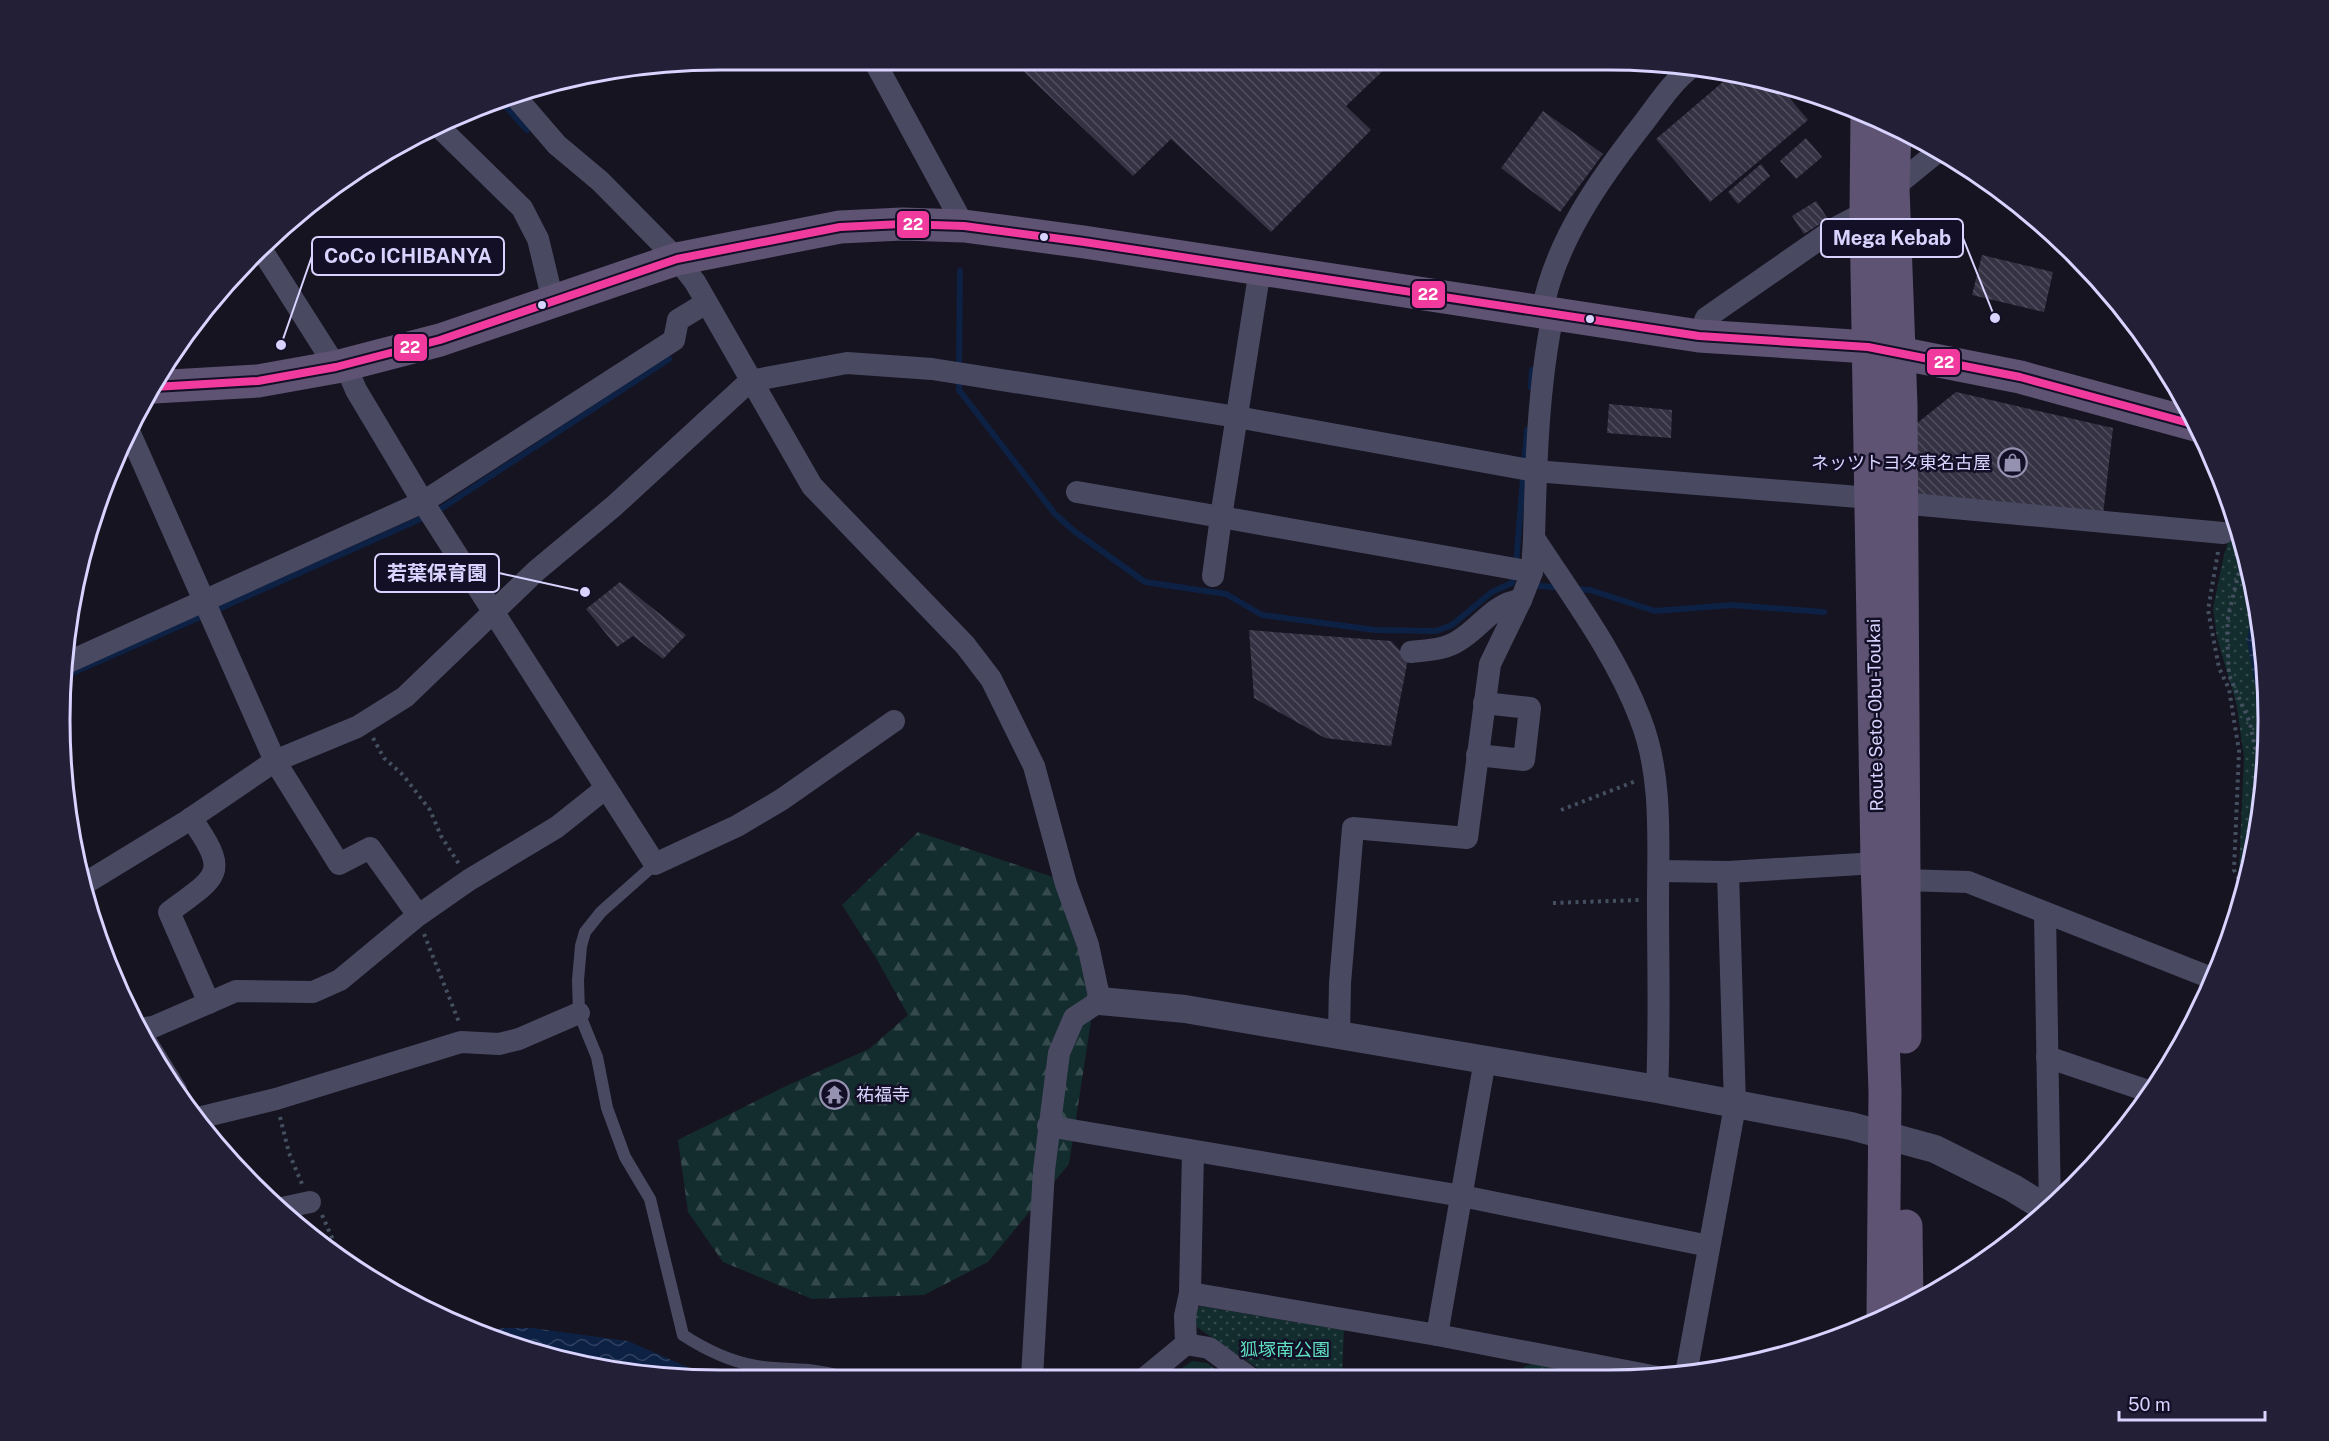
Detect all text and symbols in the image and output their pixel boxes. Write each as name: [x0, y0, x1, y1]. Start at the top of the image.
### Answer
line badge: 22: [896, 210, 930, 239]
text: 22: [903, 215, 923, 234]
callout: Mega Kebab: [1821, 219, 1963, 257]
text: Mega Kebab: [1833, 226, 1951, 250]
unlabelled marker: [1038, 231, 1050, 243]
callout: CoCo ICHIBANYA: [312, 237, 504, 275]
text: CoCo ICHIBANYA: [324, 244, 492, 268]
line badge: 22: [1411, 280, 1446, 309]
text: 22: [1418, 285, 1438, 304]
unlabelled marker: [536, 299, 548, 311]
unlabelled marker: [1584, 313, 1596, 325]
line badge: 22: [393, 333, 428, 362]
text: 22: [400, 338, 420, 357]
line badge: 22: [1926, 348, 1961, 376]
text: 22: [1934, 353, 1954, 372]
shop icon: ネッツトヨタ東名古屋: [1996, 446, 2028, 478]
place label: ネッツトヨタ東名古屋: [1811, 452, 1991, 473]
callout: 若葉保育園: [375, 554, 499, 592]
text: 若葉保育園: [387, 561, 487, 585]
street label: Route Seto-Obu-Toukai: [1863, 619, 1887, 811]
temple icon: 祐福寺: [819, 1078, 851, 1110]
place label: 祐福寺: [856, 1084, 910, 1105]
park label: 狐塚南公園: [1240, 1339, 1330, 1360]
scale bar: [2119, 1384, 2264, 1422]
text: 50 m: [2128, 1394, 2171, 1415]

